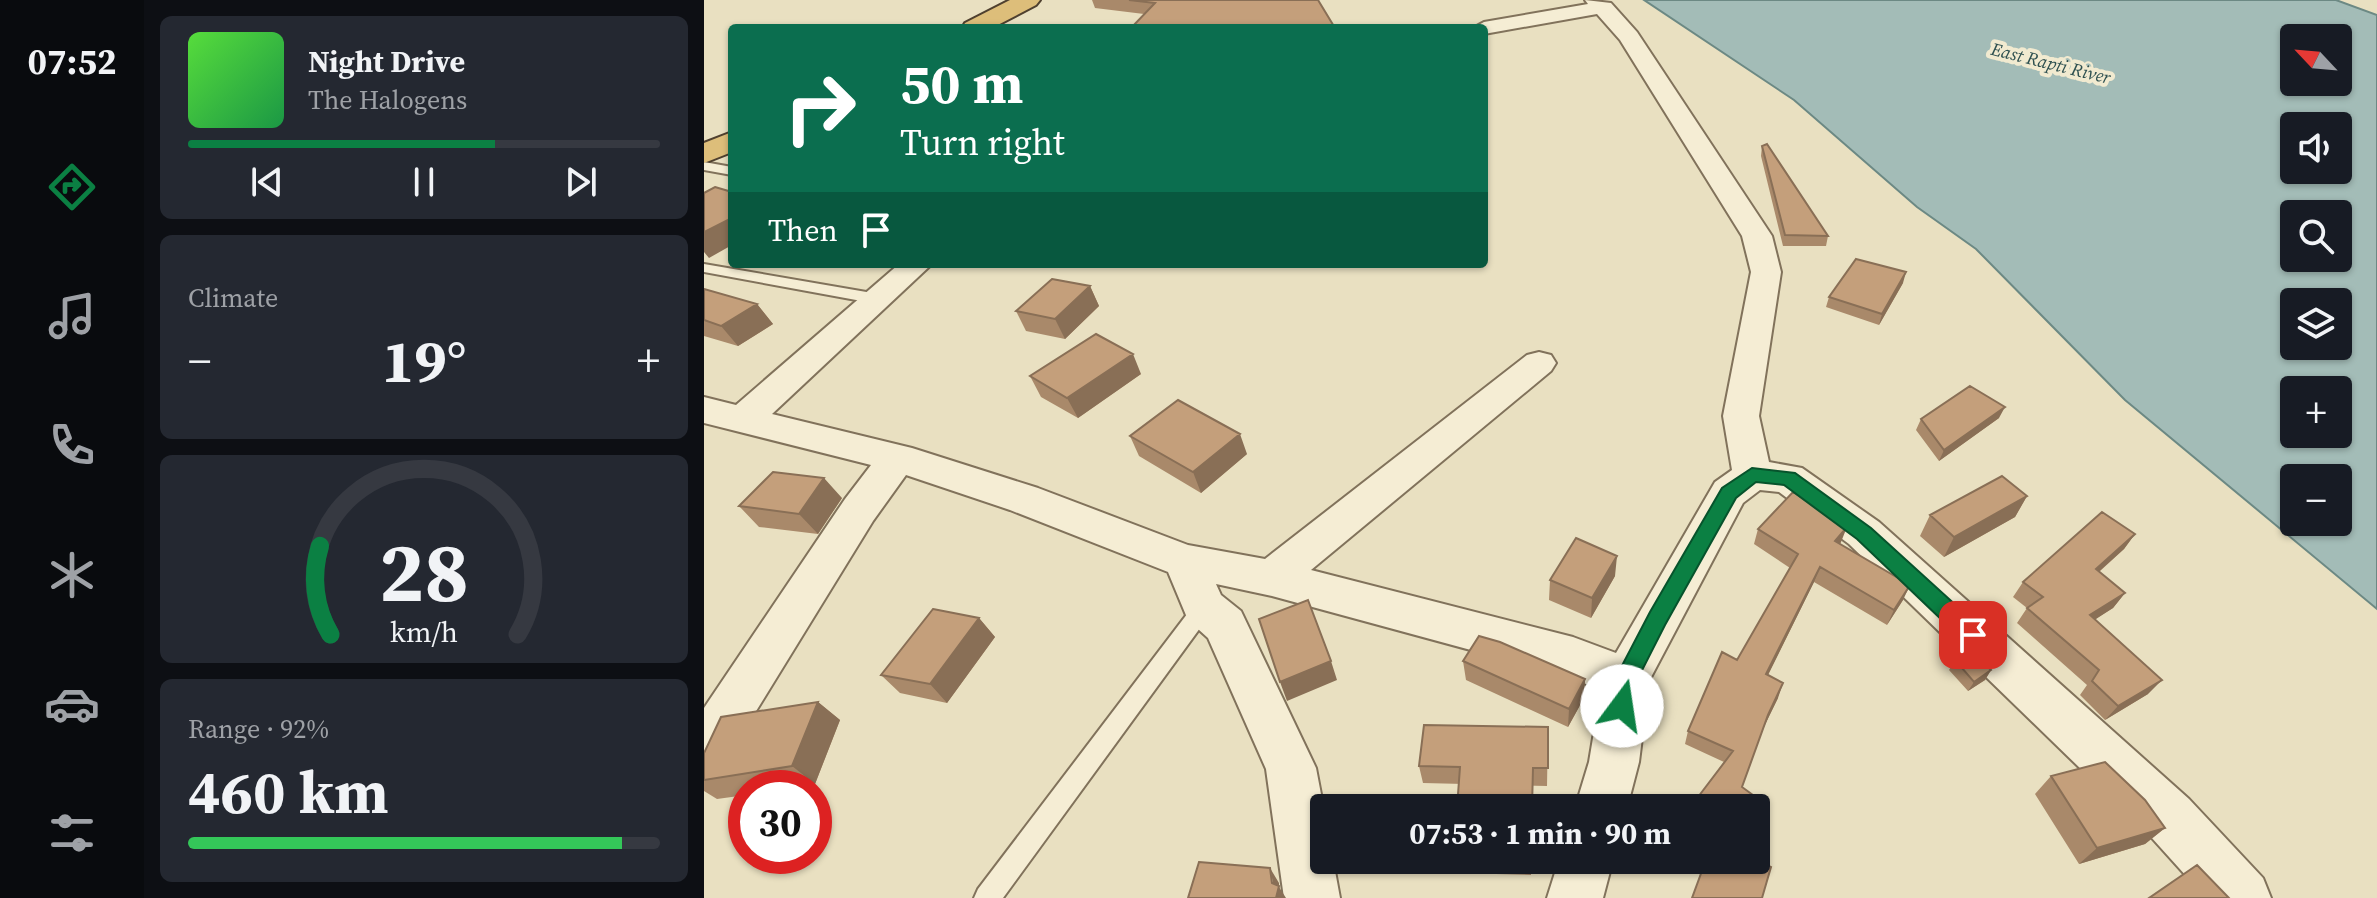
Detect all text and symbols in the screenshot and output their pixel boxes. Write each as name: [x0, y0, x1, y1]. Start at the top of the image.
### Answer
north arrow: [2280, 24, 2352, 96]
map controls: [2280, 24, 2352, 536]
water label: East Rapti River: [1988, 36, 2114, 90]
text: 07:52: [28, 37, 116, 86]
text: Night Drive: [308, 41, 465, 82]
text: 50 m: [900, 45, 1023, 122]
icon: right: [768, 56, 872, 160]
text: The Halogens: [308, 82, 467, 118]
button: sound: [2280, 112, 2352, 184]
text: Turn right: [900, 118, 1065, 167]
icon: directions: [44, 159, 100, 215]
icon: previous: [245, 160, 289, 204]
icon: pause: [402, 160, 446, 204]
icon: next: [559, 160, 603, 204]
button: search: [2280, 200, 2352, 272]
icon: arrive: [854, 208, 898, 252]
text: Then: [768, 210, 838, 251]
text: Climate: [188, 280, 278, 316]
icon: music: [44, 288, 100, 344]
button: layers: [2280, 288, 2352, 360]
text: 19°: [382, 320, 466, 402]
text: −: [188, 330, 211, 391]
text: +: [637, 330, 660, 391]
button: +: [2280, 376, 2352, 448]
icon: phone: [44, 417, 100, 473]
button: −: [2280, 464, 2352, 536]
text: 28: [379, 514, 469, 628]
icon: climate: [44, 547, 100, 603]
pin: [1939, 601, 2007, 669]
text: km/h: [390, 612, 458, 652]
icon: arrive: [1951, 613, 1995, 657]
position arrow: [1580, 664, 1664, 748]
icon: car: [44, 676, 100, 732]
text: Range · 92%: [188, 711, 329, 747]
text: 460 km: [188, 751, 389, 833]
speed limit sign: 30: [728, 770, 832, 874]
icon: filters: [44, 805, 100, 861]
text: 07:53 · 1 min · 90 m: [1409, 813, 1671, 854]

